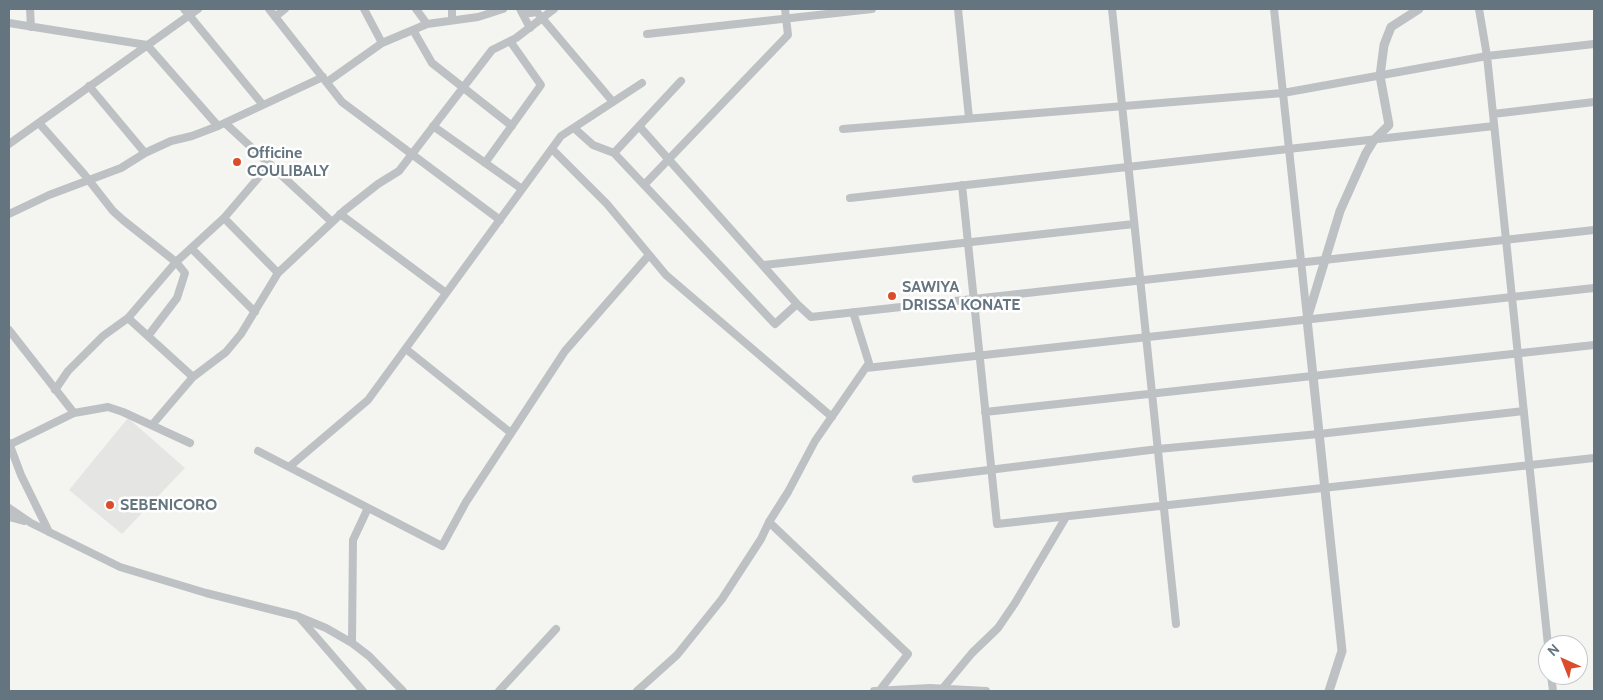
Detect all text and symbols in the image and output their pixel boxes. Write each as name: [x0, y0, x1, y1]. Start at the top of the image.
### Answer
place label: Officine COULIBALY: [247, 143, 329, 181]
marker: Officine COULIBALY: [231, 156, 243, 168]
place label: SAWIYA DRISSA KONATE: [902, 277, 1020, 315]
marker: SAWIYA DRISSA KONATE: [886, 290, 898, 302]
place label: SEBENICORO: [120, 495, 217, 515]
marker: SEBENICORO: [104, 499, 116, 511]
north arrow: [1538, 635, 1588, 685]
text: N: [1543, 640, 1563, 660]

